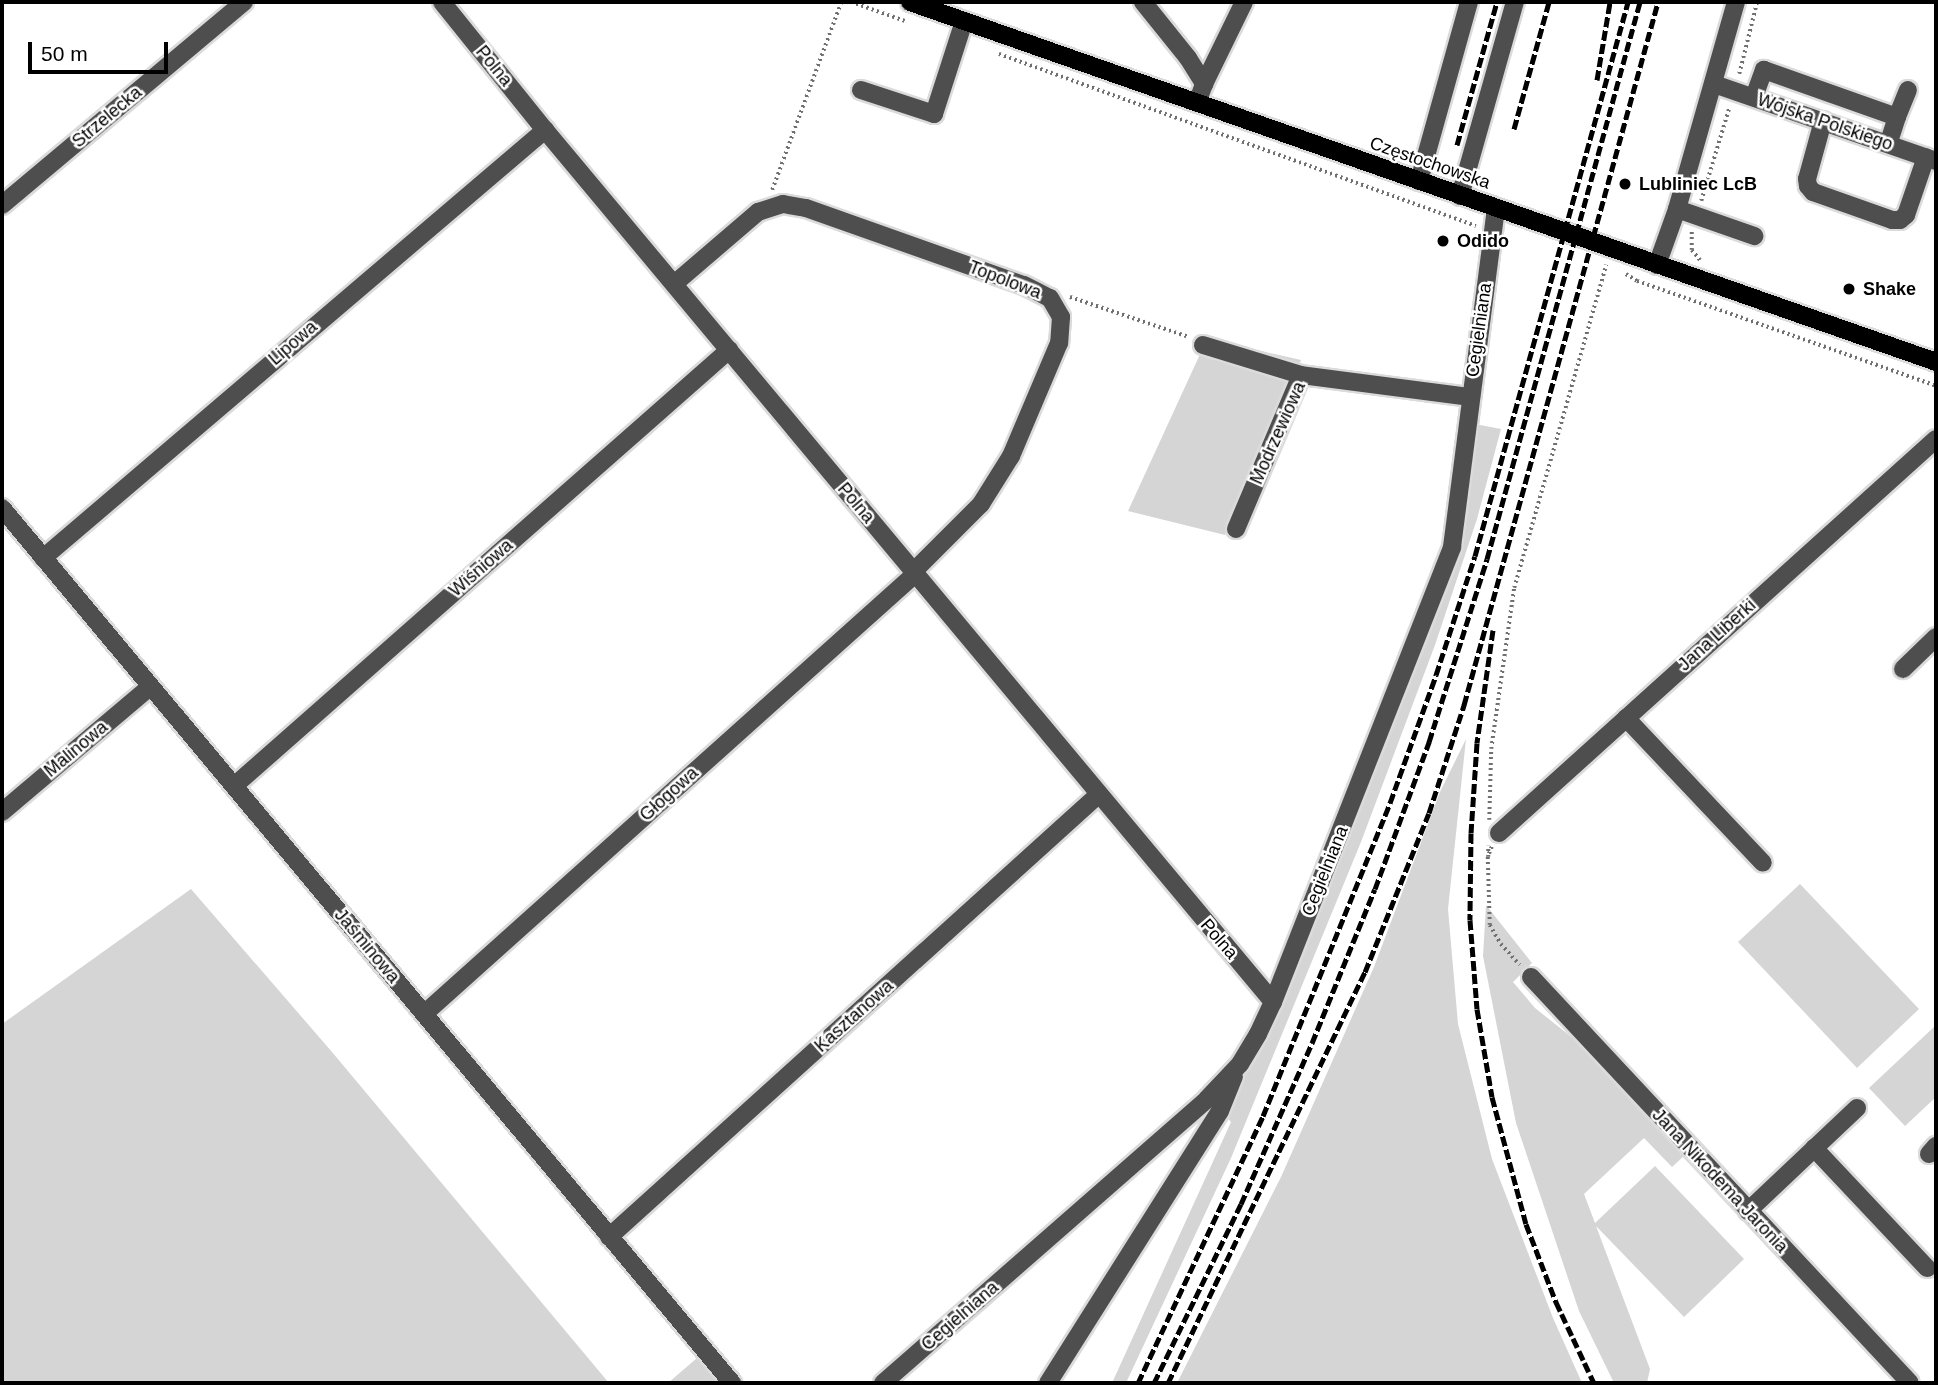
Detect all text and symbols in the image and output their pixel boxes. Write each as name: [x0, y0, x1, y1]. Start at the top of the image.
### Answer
scale bar: [32, 28, 172, 72]
street label: Polna: [471, 41, 517, 91]
text: 50 m: [41, 42, 88, 65]
street label: Strzelecka: [68, 82, 146, 152]
street label: Wojska Polskiego: [1754, 89, 1896, 155]
street label: Częstochowska: [1367, 132, 1493, 194]
place label: Lubliniec LcB: [1639, 173, 1757, 195]
marker: Lubliniec LcB: [1617, 176, 1633, 192]
place label: Odido: [1457, 230, 1509, 252]
marker: Odido: [1435, 233, 1451, 249]
street label: Topolowa: [966, 256, 1044, 304]
place label: Shake: [1863, 278, 1916, 300]
street label: Cegielniana: [1462, 281, 1496, 379]
marker: Shake: [1841, 281, 1857, 297]
street label: Lipowa: [264, 316, 322, 370]
street label: Modrzewiowa: [1246, 378, 1310, 488]
street label: Polna: [833, 478, 879, 528]
street label: Wiśniowa: [445, 535, 517, 601]
street label: Jana Liberki: [1674, 595, 1760, 675]
street label: Malinowa: [40, 716, 112, 782]
street label: Głogowa: [635, 762, 703, 826]
street label: Cegielniana: [1297, 823, 1353, 919]
street label: Jaśminowa: [330, 905, 404, 987]
street label: Polna: [1196, 915, 1242, 963]
street label: Kasztanowa: [810, 975, 898, 1057]
street label: Jana Nikodema Jaronia: [1648, 1104, 1792, 1258]
street label: Cegielniana: [917, 1277, 1003, 1355]

